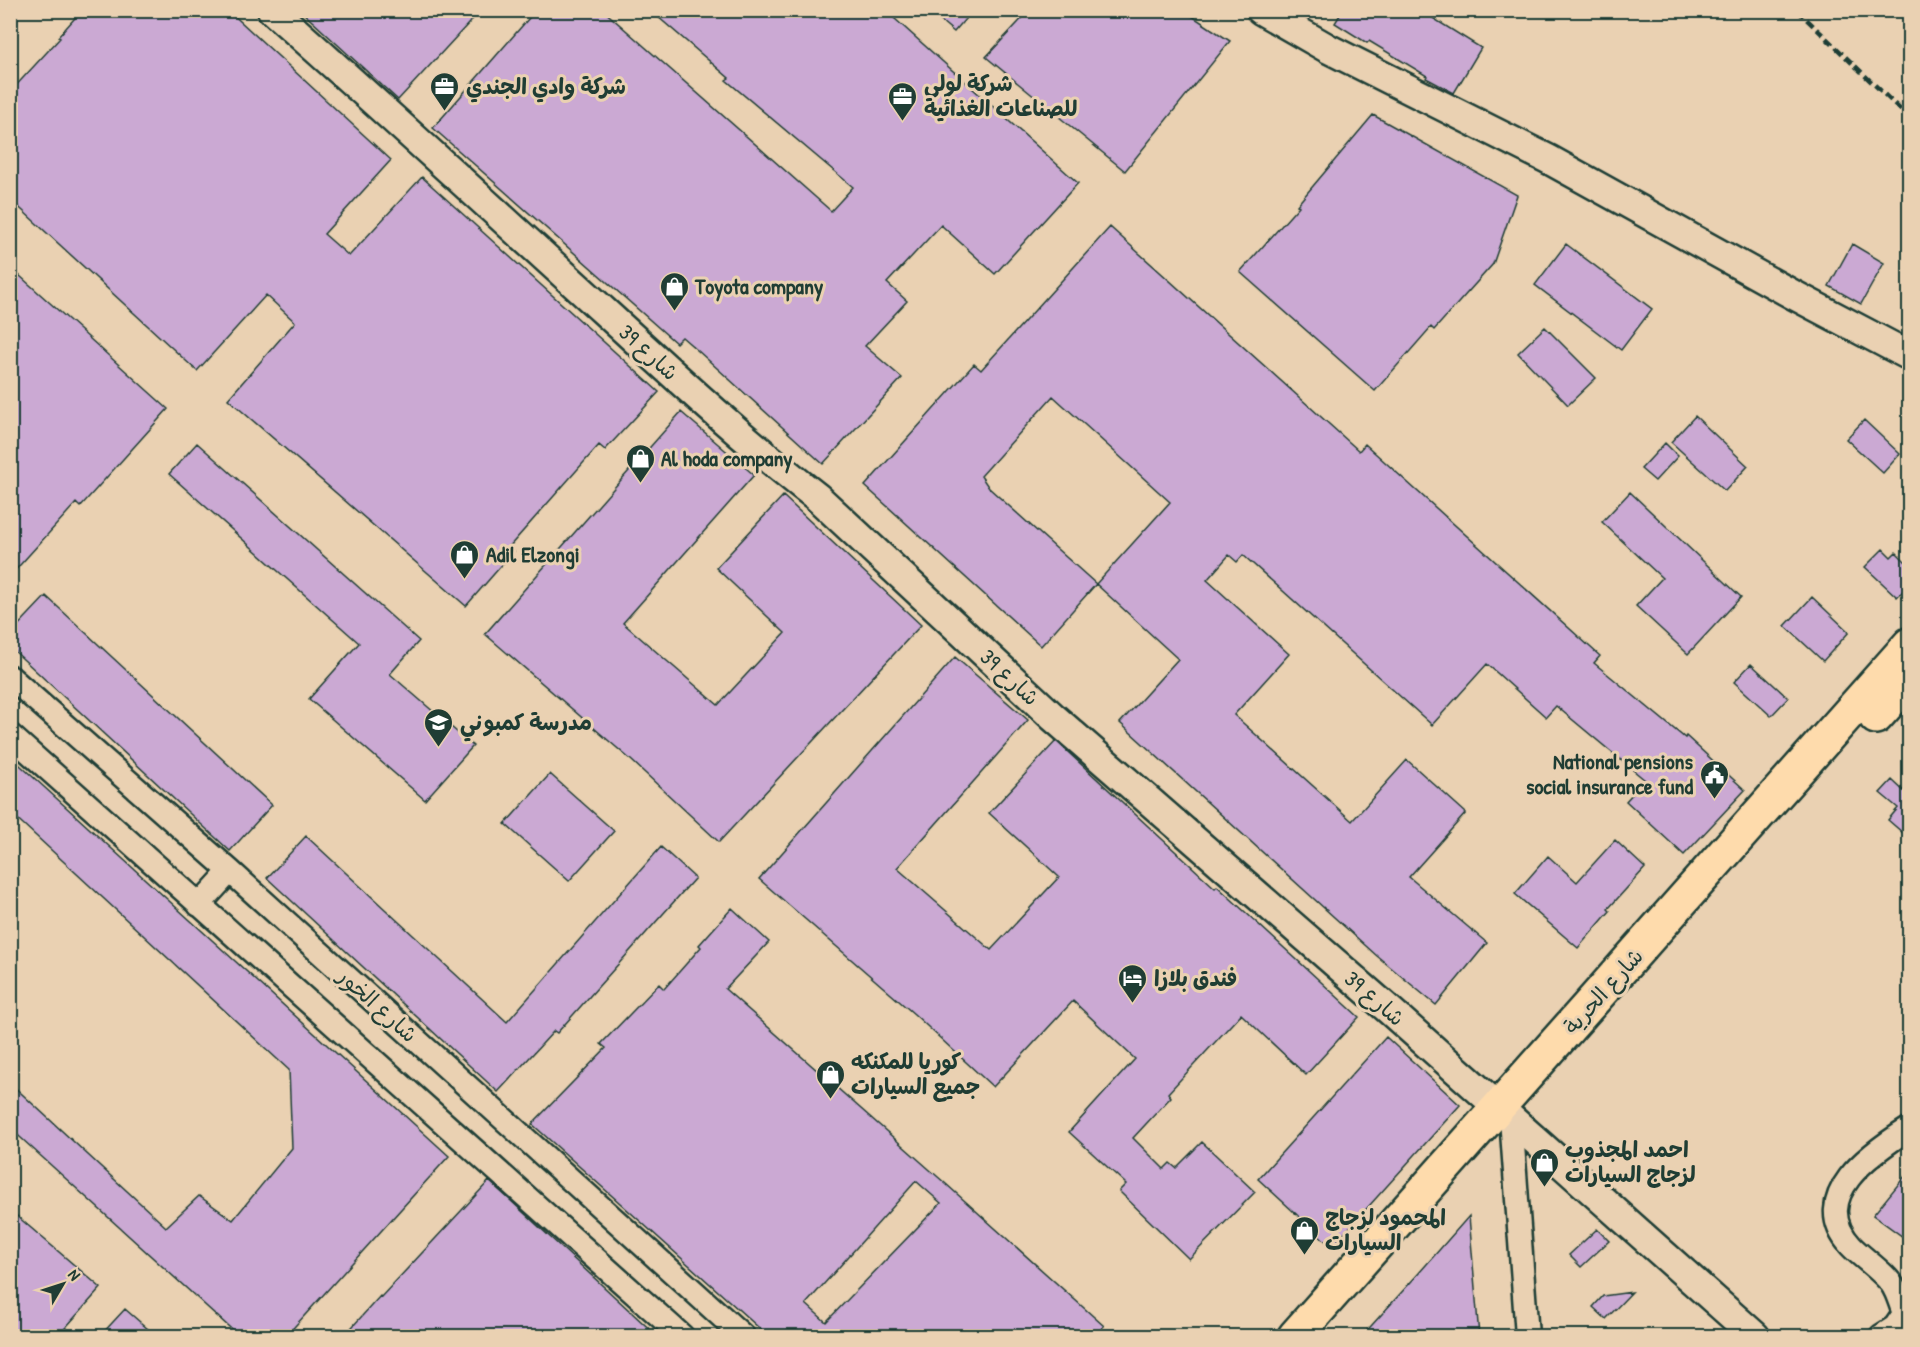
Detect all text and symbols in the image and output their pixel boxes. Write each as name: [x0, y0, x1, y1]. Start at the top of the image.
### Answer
place label: شركة لولي للصناعات الغذائية: [924, 68, 1077, 123]
office icon: شركة وادي الجندي: [429, 70, 461, 112]
place label: شركة وادي الجندي: [466, 71, 626, 103]
office icon: شركة لولي للصناعات الغذائية: [887, 80, 919, 122]
shop icon: Toyota company: [658, 270, 690, 312]
place label: Toyota company: [694, 271, 824, 302]
street label: شارع 39: [612, 317, 685, 388]
shop icon: Al hoda company: [624, 442, 656, 484]
place label: Al hoda company: [661, 443, 793, 474]
shop icon: Adil Elzongi: [449, 538, 481, 580]
place label: Adil Elzongi: [486, 539, 580, 570]
street label: شارع 39: [973, 642, 1046, 713]
school or university icon: مدرسة كمبوني: [423, 706, 455, 748]
place label: مدرسة كمبوني: [460, 707, 592, 742]
place label: National pensions social insurance fund: [1526, 746, 1694, 801]
public building icon: National pensions social insurance fund: [1698, 758, 1730, 800]
street label: شارع الحرية: [1556, 941, 1650, 1041]
street label: شارع الخور: [330, 960, 424, 1049]
hotel icon: فندق بلازا: [1117, 962, 1149, 1004]
place label: فندق بلازا: [1154, 963, 1237, 993]
street label: شارع 39: [1338, 964, 1411, 1033]
place label: كوريا للمكنكه جميع السيارات: [851, 1046, 980, 1102]
shop icon: كوريا للمكنكه جميع السيارات: [814, 1058, 846, 1100]
place label: احمد المجذوب لزجاج السيارات: [1565, 1134, 1696, 1189]
shop icon: احمد المجذوب لزجاج السيارات: [1528, 1146, 1560, 1188]
place label: المحمود لزجاج السيارات: [1325, 1202, 1446, 1257]
shop icon: المحمود لزجاج السيارات: [1288, 1214, 1320, 1256]
north arrow: [33, 1254, 93, 1314]
text: N: [63, 1264, 86, 1285]

